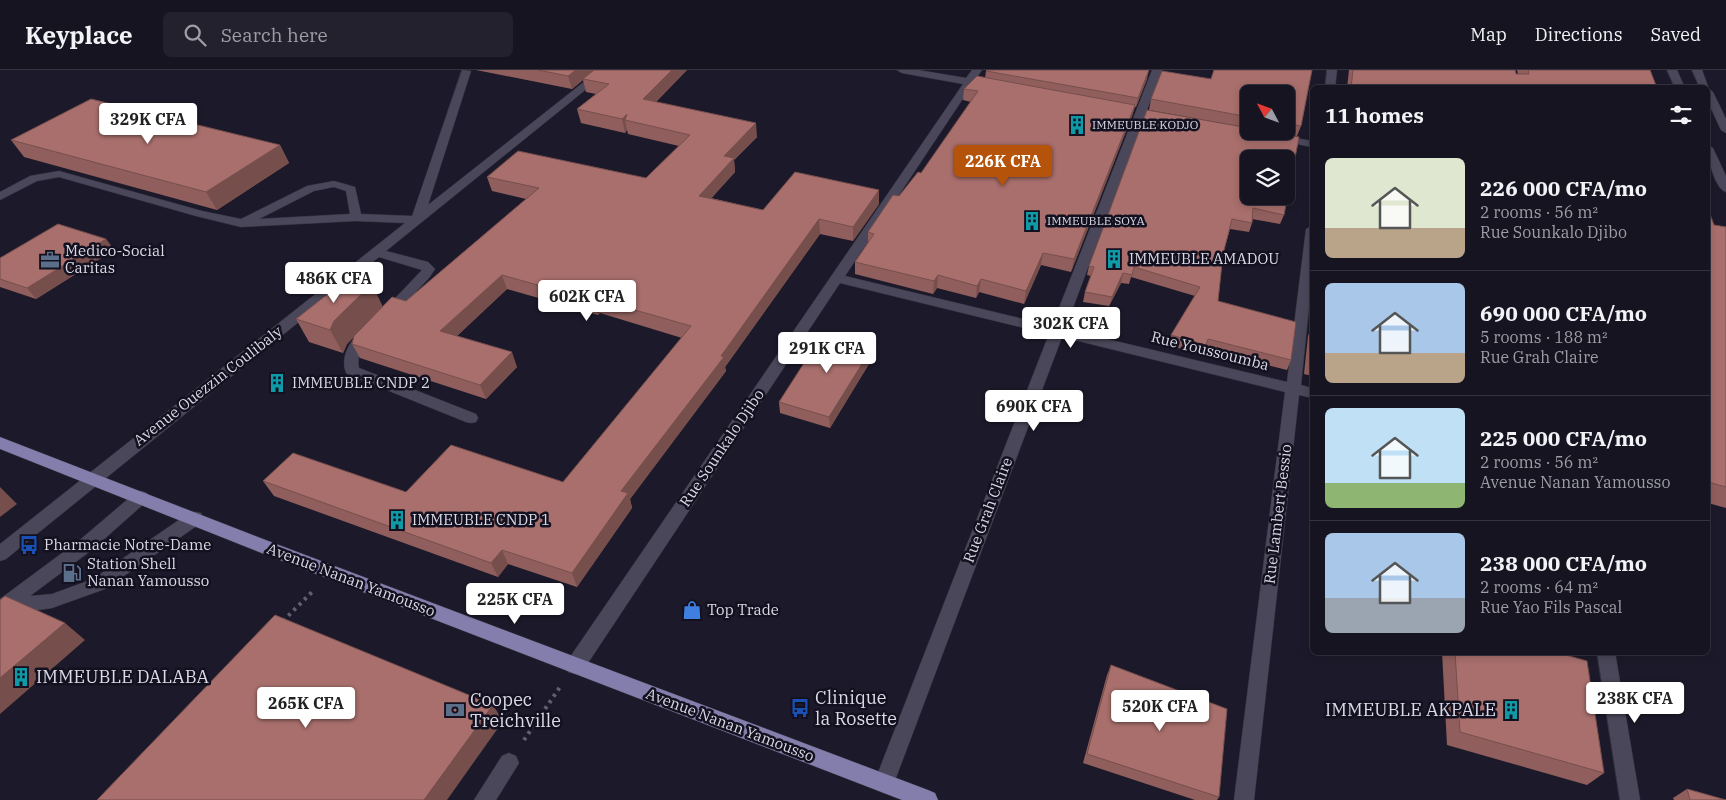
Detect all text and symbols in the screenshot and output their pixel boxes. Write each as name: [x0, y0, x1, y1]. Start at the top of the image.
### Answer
search box: [163, 12, 513, 57]
text: Keyplace: [25, 19, 133, 51]
icon: search: [181, 21, 209, 49]
text: Search here: [221, 23, 328, 47]
text: Map: [1470, 23, 1507, 46]
text: Directions: [1535, 23, 1623, 46]
text: Saved: [1651, 23, 1701, 46]
north arrow: [1240, 85, 1295, 140]
map controls: [1240, 85, 1295, 205]
text: 11 homes: [1325, 101, 1424, 129]
icon: filters: [1667, 101, 1695, 129]
pin: 329K CFA: [96, 102, 200, 145]
text: 329K CFA: [110, 109, 186, 129]
building icon: IMMEUBLE KODJO: [1066, 114, 1088, 136]
place label: IMMEUBLE KODJO: [1092, 117, 1198, 132]
pin: 226K CFA: [951, 144, 1055, 187]
button: layers: [1240, 150, 1295, 205]
text: 226K CFA: [965, 151, 1041, 171]
text: 226 000 CFA/mo: [1480, 174, 1647, 202]
icon: home: [1365, 178, 1425, 238]
text: 2 rooms · 56 m²: [1480, 202, 1598, 222]
building icon: IMMEUBLE SOYA: [1021, 210, 1043, 232]
place label: IMMEUBLE SOYA: [1047, 213, 1145, 228]
text: Rue Sounkalo Djibo: [1480, 222, 1627, 242]
place label: Medico-Social Caritas: [65, 241, 165, 277]
building icon: IMMEUBLE AMADOU: [1103, 248, 1125, 270]
office icon: Medico-Social Caritas: [39, 249, 61, 271]
place label: IMMEUBLE AMADOU: [1129, 249, 1279, 268]
pin: 486K CFA: [282, 262, 386, 304]
text: 486K CFA: [296, 268, 372, 288]
pin: 602K CFA: [535, 280, 639, 322]
text: 602K CFA: [549, 286, 625, 306]
text: 690 000 CFA/mo: [1480, 299, 1647, 327]
icon: home: [1365, 303, 1425, 363]
pin: 302K CFA: [1019, 306, 1123, 349]
text: 302K CFA: [1033, 313, 1109, 333]
street label: Avenue Ouezzin Coulibaly: [130, 322, 286, 450]
street label: Rue Youssoumba: [1149, 327, 1271, 374]
text: 5 rooms · 188 m²: [1480, 327, 1608, 347]
pin: 291K CFA: [775, 332, 879, 374]
text: 291K CFA: [789, 338, 865, 358]
text: Rue Grah Claire: [1480, 347, 1599, 367]
building icon: IMMEUBLE CNDP 2: [266, 372, 288, 394]
place label: IMMEUBLE CNDP 2: [292, 373, 430, 392]
street label: Rue Sounkalo Djibo: [675, 385, 768, 510]
pin: 690K CFA: [982, 390, 1086, 432]
text: 690K CFA: [996, 396, 1072, 416]
text: 225 000 CFA/mo: [1480, 424, 1647, 452]
icon: home: [1365, 428, 1425, 488]
street label: Rue Lambert Bessio: [1259, 443, 1296, 585]
text: 2 rooms · 56 m²: [1480, 452, 1598, 472]
street label: Rue Grah Claire: [959, 455, 1016, 565]
text: Avenue Nanan Yamousso: [1480, 472, 1670, 492]
building icon: IMMEUBLE CNDP 1: [386, 509, 408, 531]
place label: IMMEUBLE CNDP 1: [412, 510, 550, 529]
bus stop icon: Pharmacie Notre-Dame: [18, 534, 40, 556]
place label: Pharmacie Notre-Dame: [44, 535, 211, 554]
street label: Avenue Nanan Yamousso: [264, 539, 438, 620]
text: 238 000 CFA/mo: [1480, 549, 1647, 577]
icon: home: [1365, 553, 1425, 613]
place label: Station Shell Nanan Yamousso: [87, 554, 209, 590]
fuel station icon: Station Shell Nanan Yamousso: [61, 562, 83, 584]
text: 2 rooms · 64 m²: [1480, 577, 1598, 597]
pin: 225K CFA: [463, 582, 567, 625]
text: 225K CFA: [477, 589, 553, 609]
text: Rue Yao Fils Pascal: [1480, 597, 1622, 617]
shop icon: Top Trade: [681, 599, 703, 621]
place label: Top Trade: [707, 600, 779, 619]
place label: IMMEUBLE DALABA: [36, 665, 209, 688]
building icon: IMMEUBLE DALABA: [10, 666, 32, 688]
pin: 238K CFA: [1583, 682, 1687, 724]
street label: Avenue Nanan Yamousso: [643, 684, 817, 765]
pin: 265K CFA: [254, 686, 358, 729]
place label: Clinique la Rosette: [815, 686, 897, 730]
place label: Coopec Treichville: [470, 688, 561, 732]
text: 238K CFA: [1597, 688, 1673, 708]
pin: 520K CFA: [1108, 690, 1212, 732]
text: 265K CFA: [268, 693, 344, 713]
text: 520K CFA: [1122, 696, 1198, 716]
bus stop icon: Clinique la Rosette: [789, 697, 811, 719]
place label: IMMEUBLE AKPALE: [1325, 698, 1496, 721]
bank icon: Coopec Treichville: [444, 699, 466, 721]
building icon: IMMEUBLE AKPALE: [1500, 699, 1522, 721]

